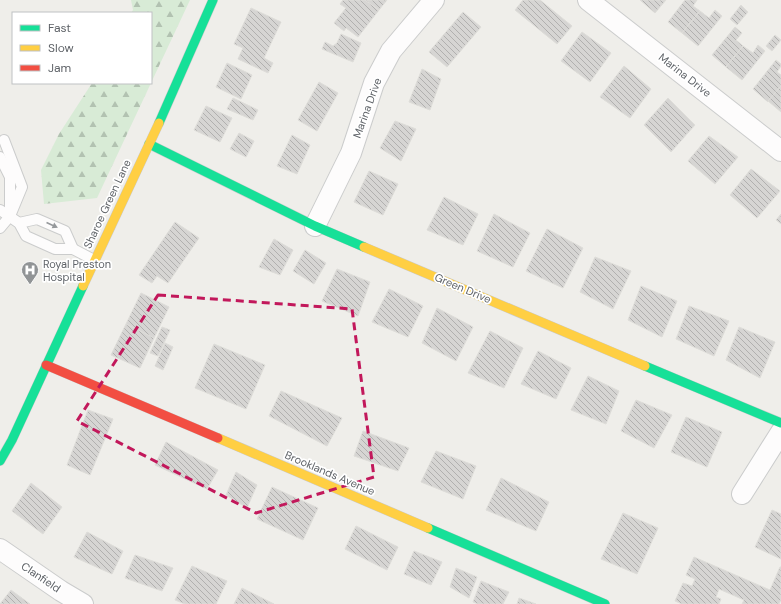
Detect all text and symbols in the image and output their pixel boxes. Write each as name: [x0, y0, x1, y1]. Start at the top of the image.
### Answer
legend: [12, 12, 152, 84]
text: Fast: [48, 20, 71, 36]
text: Slow: [48, 40, 74, 56]
street label: Marina Drive: [656, 50, 714, 100]
text: Jam: [48, 60, 71, 76]
street label: Marina Drive: [350, 76, 384, 140]
street label: Sharoe Green Lane: [80, 157, 134, 251]
one-way arrow: [46, 222, 57, 228]
place label: Royal Preston Hospital: [43, 257, 111, 284]
hospital icon: Royal Preston Hospital: [20, 260, 40, 285]
street label: Green Drive: [433, 270, 493, 306]
street label: Brooklands Avenue: [283, 448, 377, 498]
street label: Clanfield: [19, 559, 63, 595]

